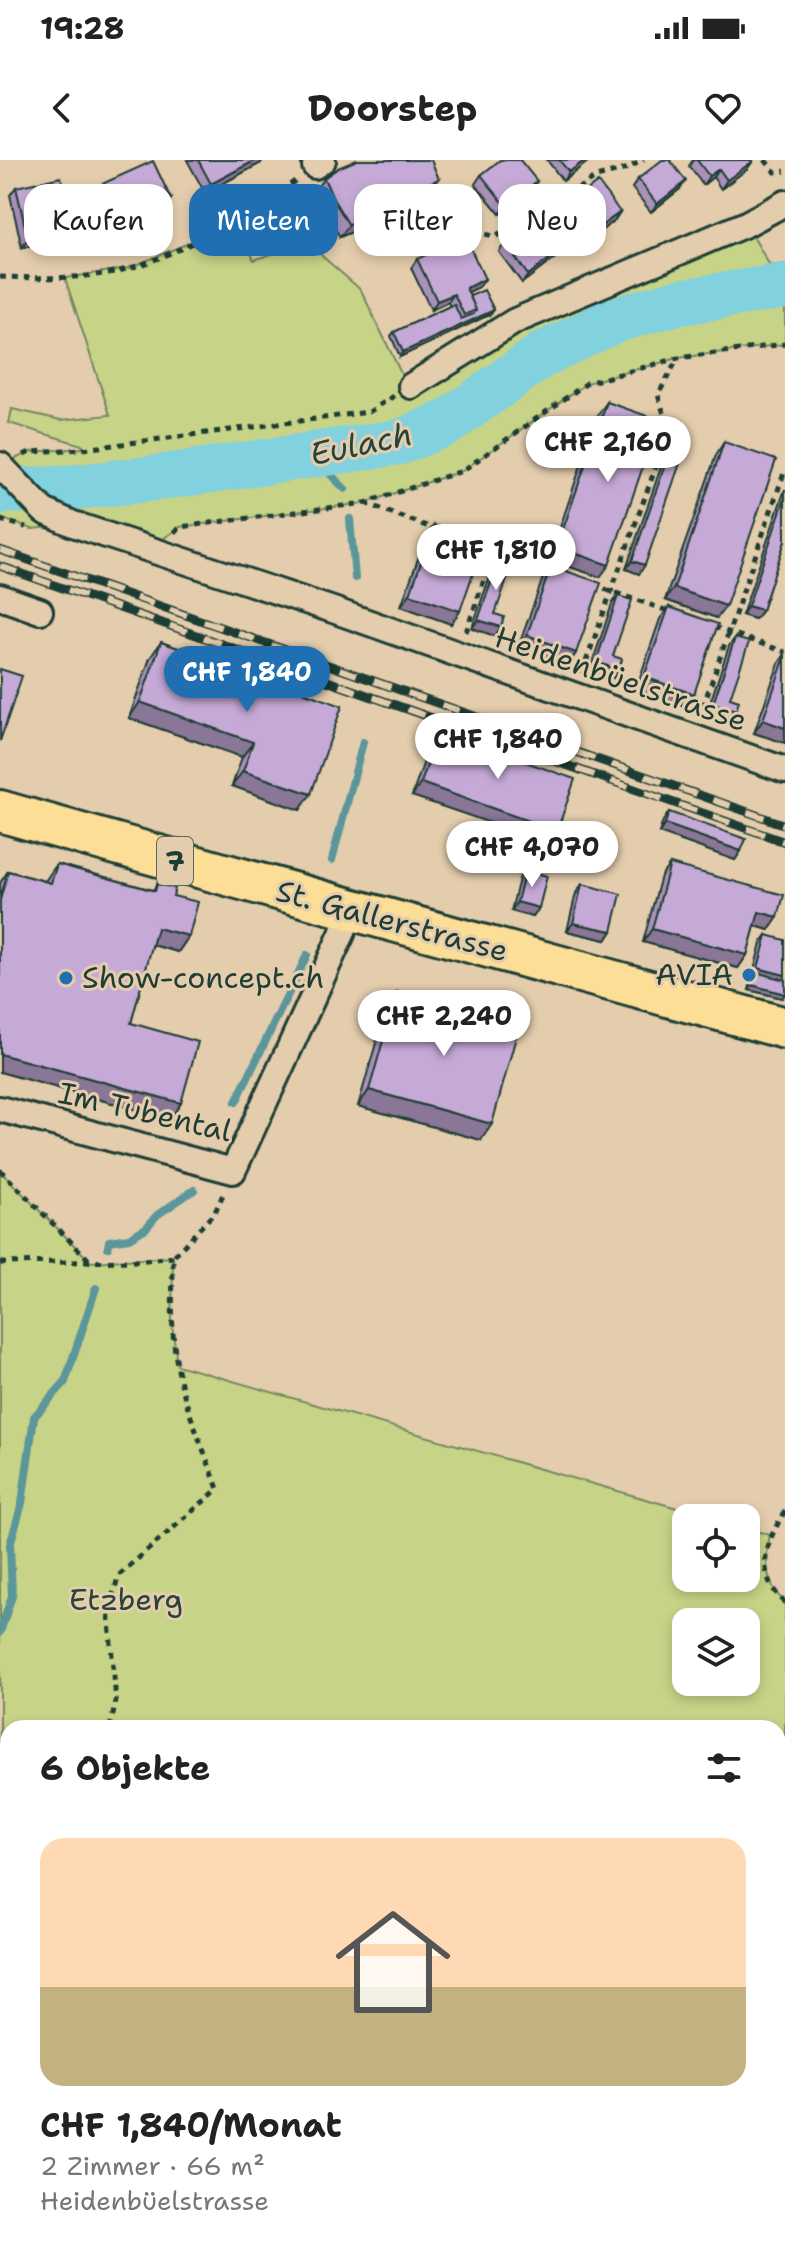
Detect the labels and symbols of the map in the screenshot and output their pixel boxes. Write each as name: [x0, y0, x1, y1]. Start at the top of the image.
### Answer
water label: Eulach: [306, 412, 416, 475]
pin: CHF 2,160: [516, 416, 700, 484]
pin: CHF 1,810: [404, 524, 588, 592]
street label: Heidenbüelstrasse: [490, 616, 753, 741]
pin: CHF 1,840: [155, 646, 339, 714]
pin: CHF 1,840: [406, 713, 590, 781]
pin: CHF 4,070: [440, 821, 624, 889]
road number: 7: [157, 837, 193, 885]
street label: St. Gallerstrasse: [272, 870, 513, 971]
place label: AVIA: [655, 954, 733, 995]
place label: Show-concept.ch: [82, 957, 324, 998]
marker: AVIA: [740, 966, 758, 984]
marker: Show-concept.ch: [57, 969, 75, 987]
pin: CHF 2,240: [352, 990, 536, 1058]
street label: Im Tubental: [54, 1072, 236, 1151]
park label: Etzberg: [69, 1579, 183, 1620]

